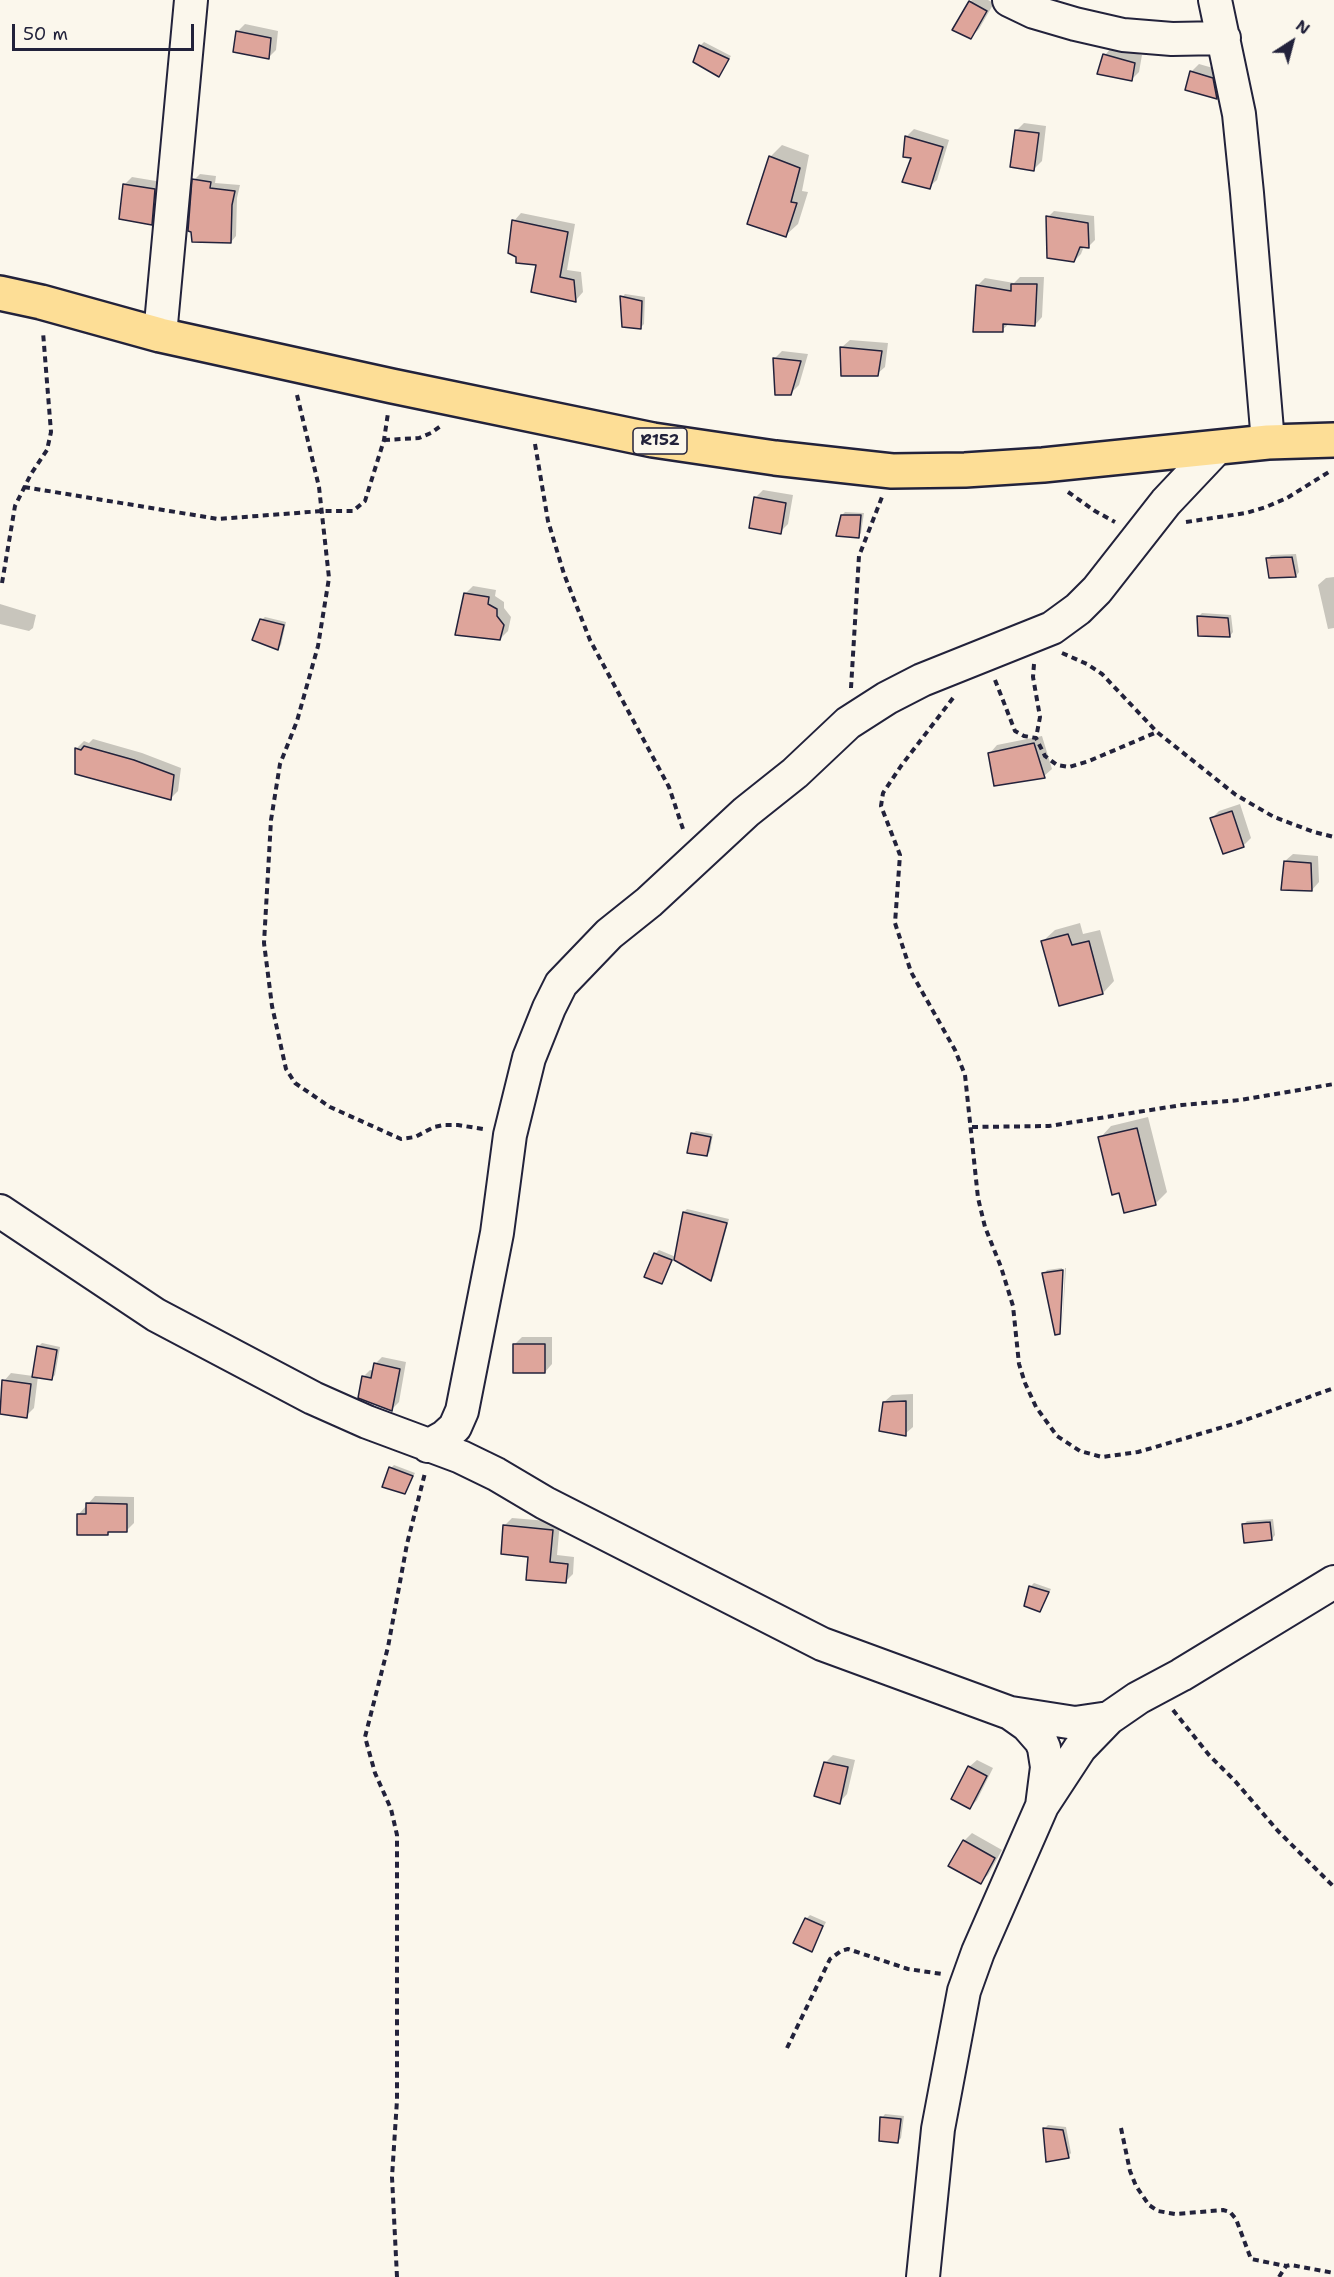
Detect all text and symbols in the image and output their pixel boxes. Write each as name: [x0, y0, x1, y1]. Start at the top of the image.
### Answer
scale bar: [15, 12, 196, 50]
north arrow: [1262, 12, 1322, 72]
text: N: [1292, 15, 1314, 39]
text: 50 m: [23, 22, 68, 46]
road number: R152: [633, 428, 687, 454]

